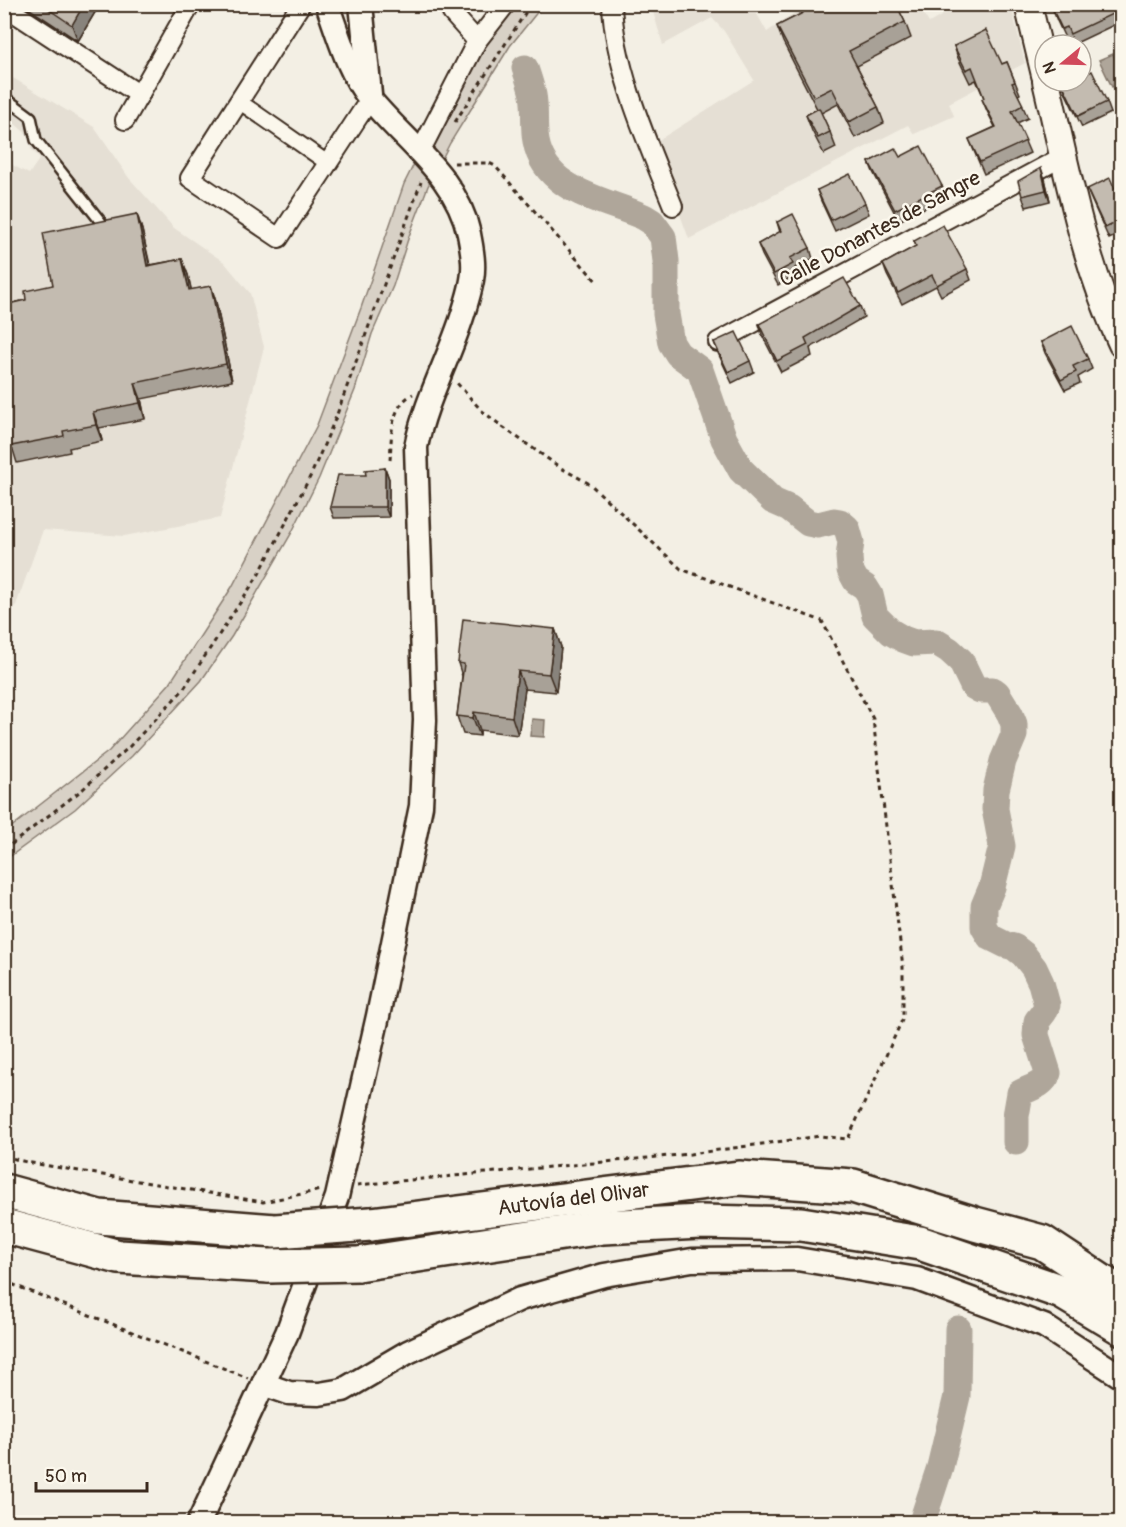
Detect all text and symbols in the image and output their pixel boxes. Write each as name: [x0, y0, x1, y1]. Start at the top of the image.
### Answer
north arrow: [1033, 33, 1093, 93]
text: N: [1038, 59, 1061, 76]
street label: Calle Donantes de Sangre: [775, 164, 986, 294]
street label: Autovía del Olivar: [496, 1176, 651, 1222]
scale bar: [36, 1455, 147, 1493]
text: 50 m: [45, 1465, 87, 1488]

